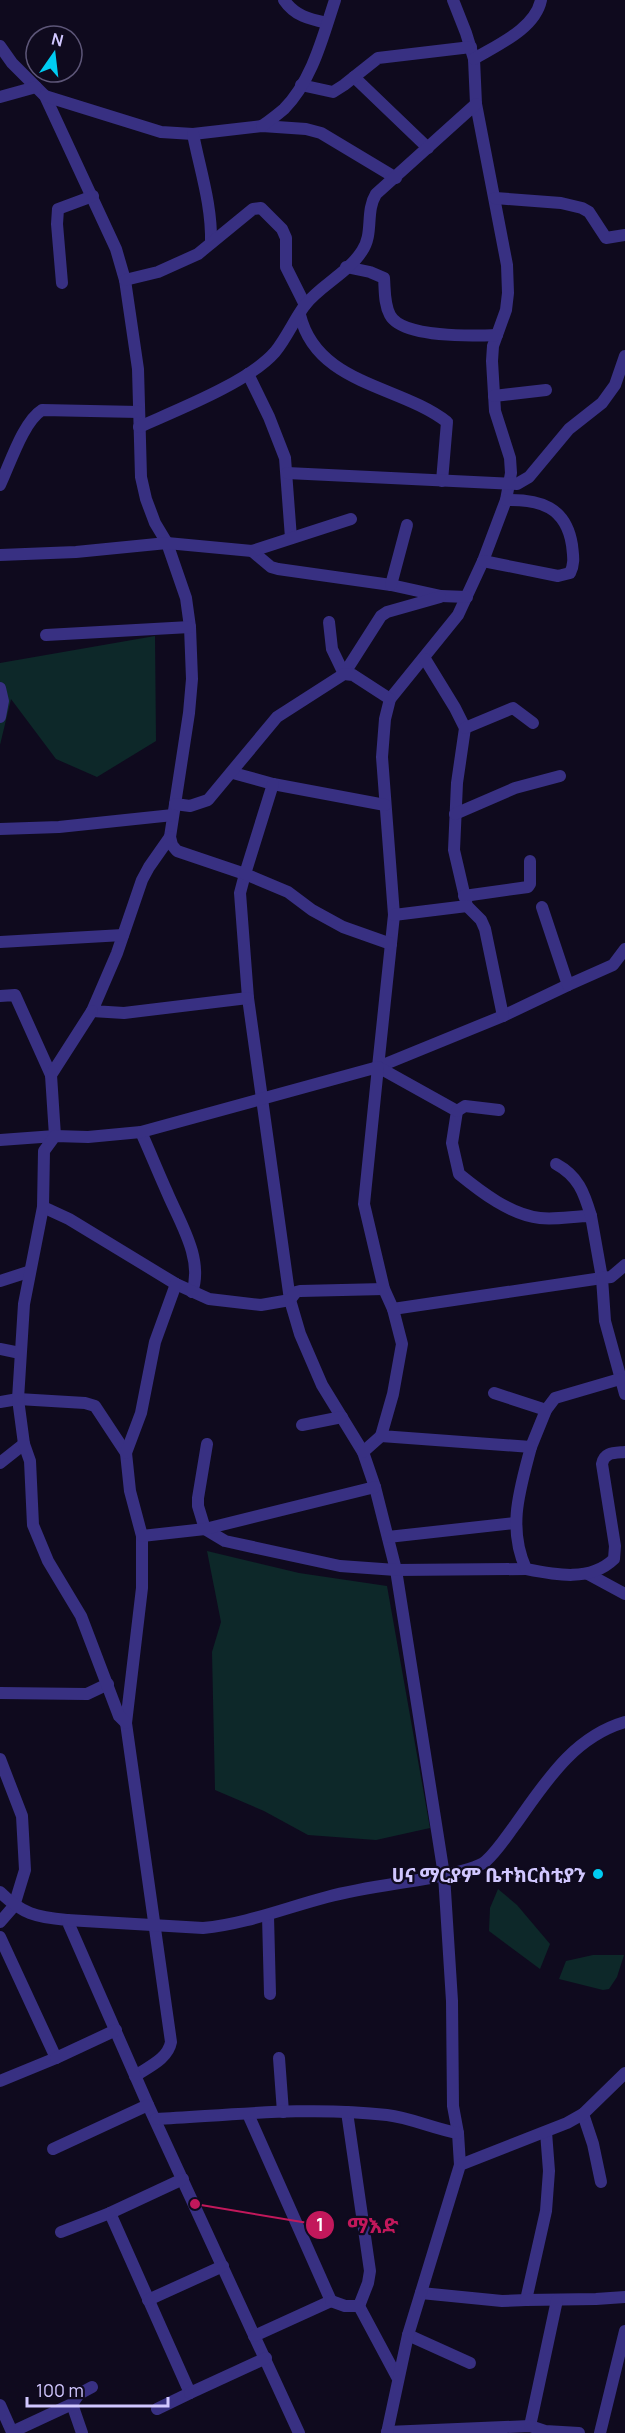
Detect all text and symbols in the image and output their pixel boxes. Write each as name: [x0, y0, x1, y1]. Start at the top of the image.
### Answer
north arrow: [24, 24, 84, 84]
text: N: [49, 27, 66, 52]
place label: ሀና ማርያም ቤተክርስቲያን: [392, 1861, 586, 1888]
marker: ሀና ማርያም ቤተክርስቲያን: [591, 1867, 605, 1881]
callout: ማእድ: [305, 2206, 411, 2245]
text: ማእድ: [347, 2211, 399, 2239]
text: 1: [316, 2212, 324, 2236]
scale bar: [27, 2370, 168, 2408]
text: 100 m: [36, 2378, 84, 2402]

